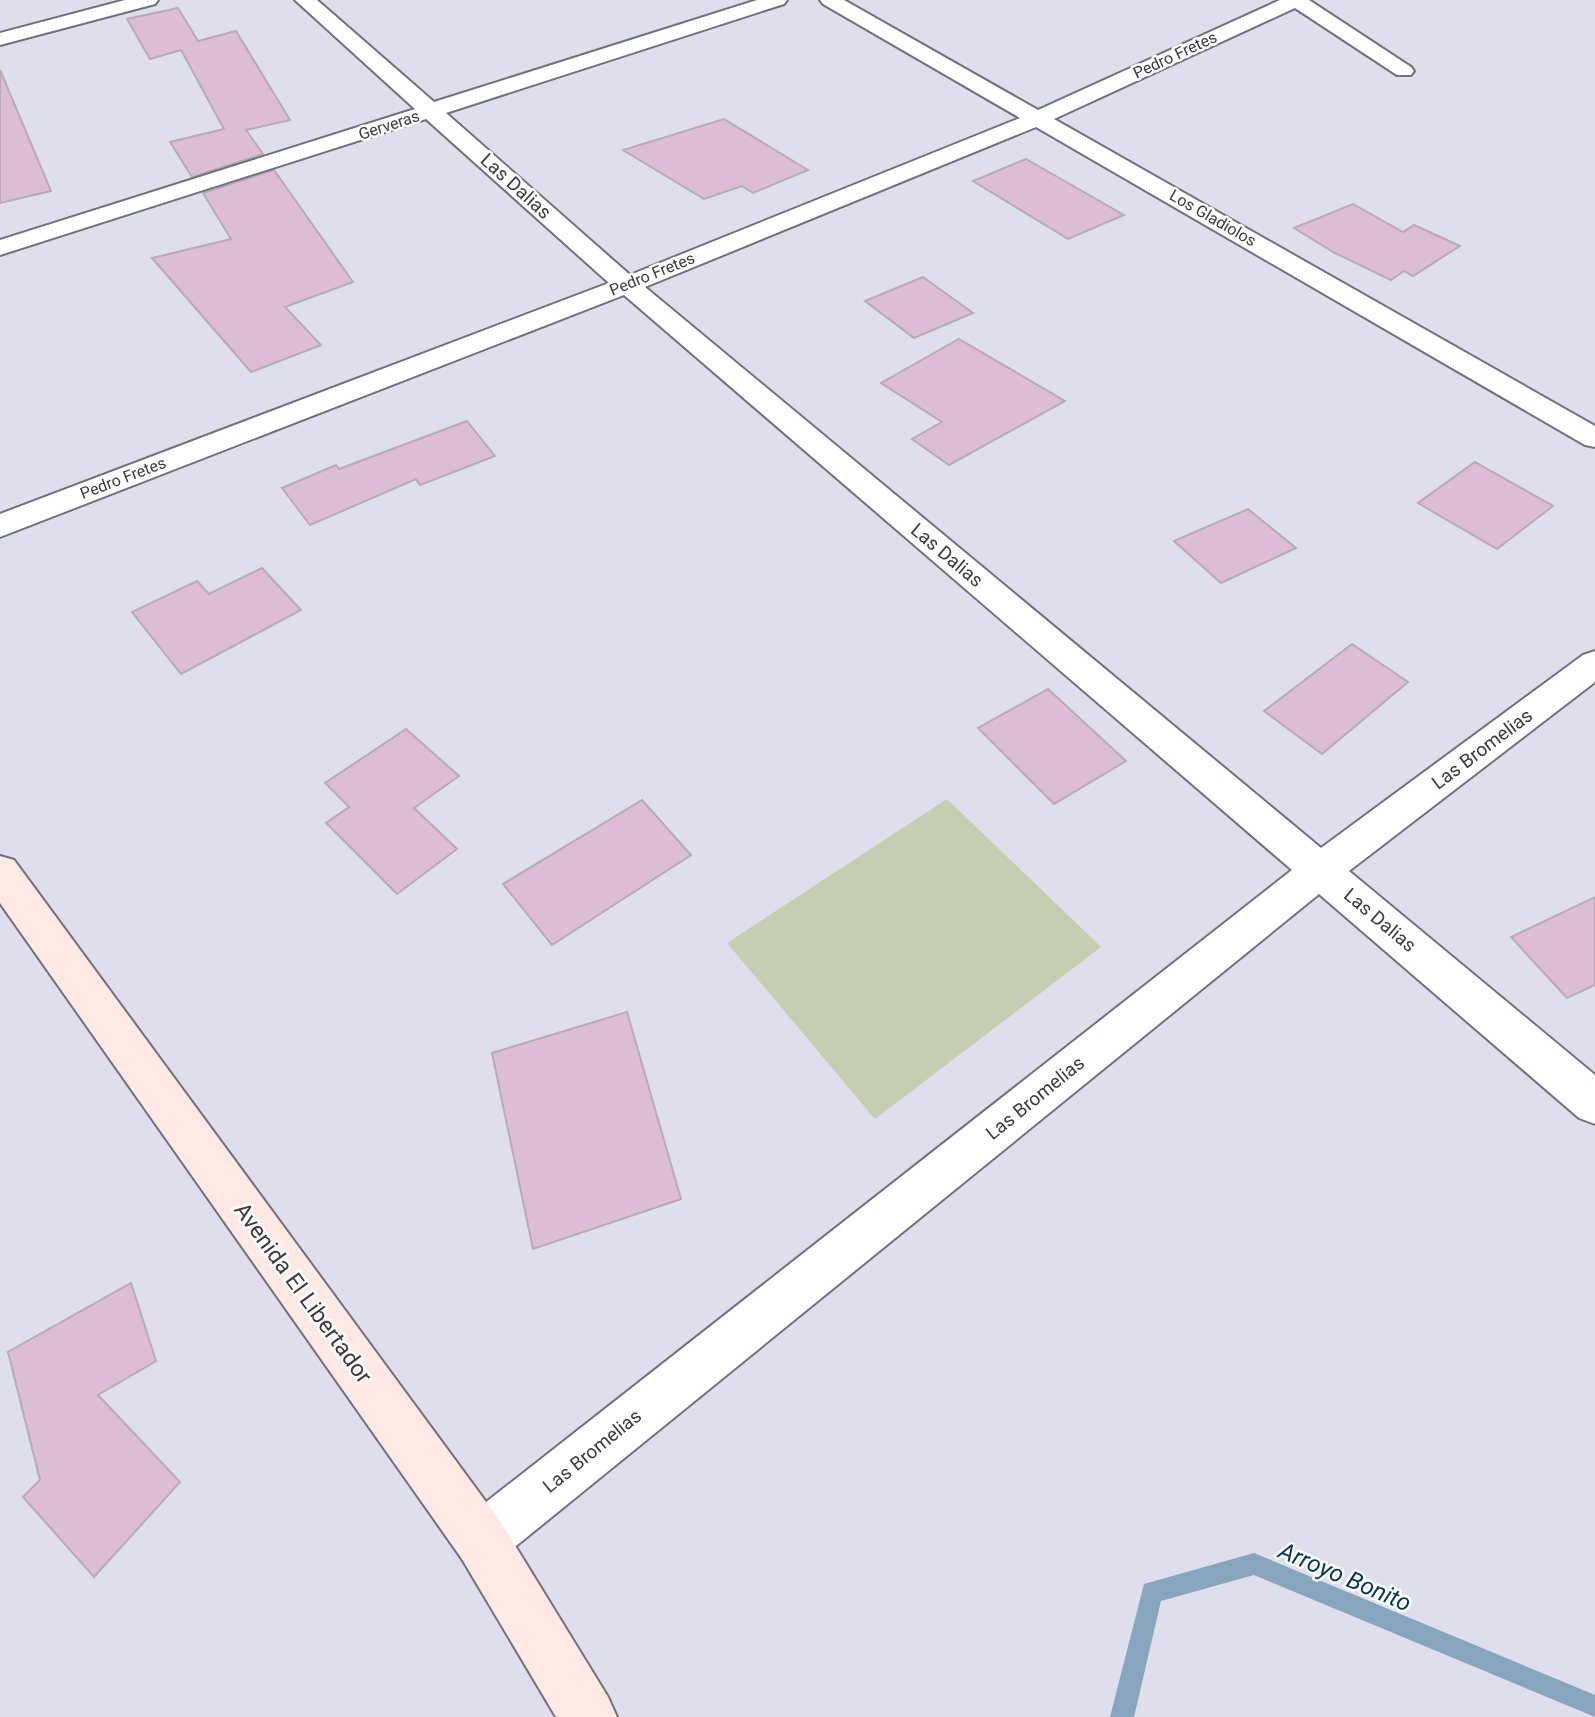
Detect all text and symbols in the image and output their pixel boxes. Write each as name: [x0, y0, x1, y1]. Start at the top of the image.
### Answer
street label: Pedro Fretes: [1130, 27, 1220, 83]
street label: Gerveras: [356, 106, 422, 144]
street label: Las Dalias: [476, 148, 556, 224]
street label: Los Gladiolos: [1166, 186, 1260, 250]
street label: Pedro Fretes: [607, 248, 697, 300]
street label: Pedro Fretes: [77, 453, 169, 503]
street label: Las Dalias: [906, 518, 988, 592]
street label: Las Bromelias: [1427, 704, 1537, 794]
street label: Las Dalias: [1339, 883, 1421, 957]
street label: Las Bromelias: [981, 1051, 1089, 1145]
street label: Avenida El Libertador: [228, 1197, 378, 1389]
street label: Las Bromelias: [538, 1404, 646, 1498]
water label: Arroyo Bonito: [1274, 1536, 1415, 1617]

